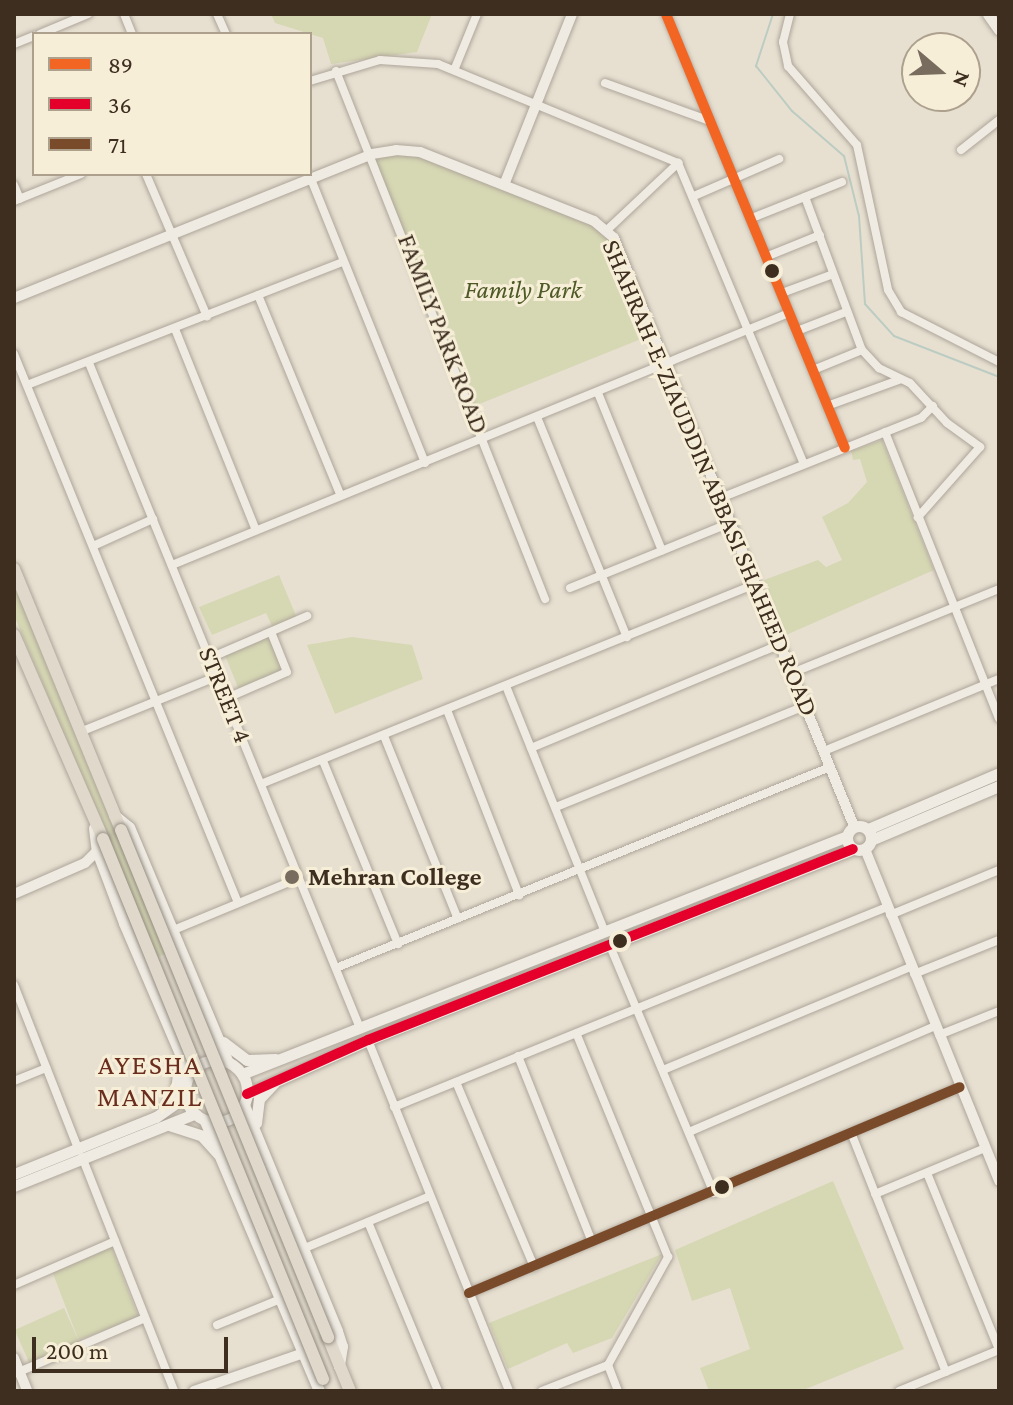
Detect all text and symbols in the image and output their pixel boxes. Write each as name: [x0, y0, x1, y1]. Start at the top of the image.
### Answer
legend: [32, 32, 312, 176]
north arrow: [901, 32, 981, 112]
text: 89: [108, 51, 133, 78]
text: N: [948, 68, 977, 90]
text: 36: [108, 91, 132, 118]
text: 71: [108, 131, 127, 158]
street label: FAMILY PARK ROAD: [391, 230, 495, 438]
street label: SHAHRAH-E-ZIAUDDIN ABBASI SHAHEED ROAD: [595, 235, 825, 721]
unlabelled marker: [764, 263, 780, 279]
park label: Family Park: [464, 274, 582, 306]
street label: STREET 4: [192, 642, 258, 748]
place label: Mehran College: [308, 861, 482, 893]
marker: Mehran College: [283, 868, 301, 886]
unlabelled marker: [612, 933, 628, 949]
district label: AYESHA MANZIL: [97, 1048, 203, 1114]
unlabelled marker: [714, 1179, 730, 1195]
scale bar: [36, 1321, 232, 1371]
text: 200 m: [46, 1337, 108, 1364]

